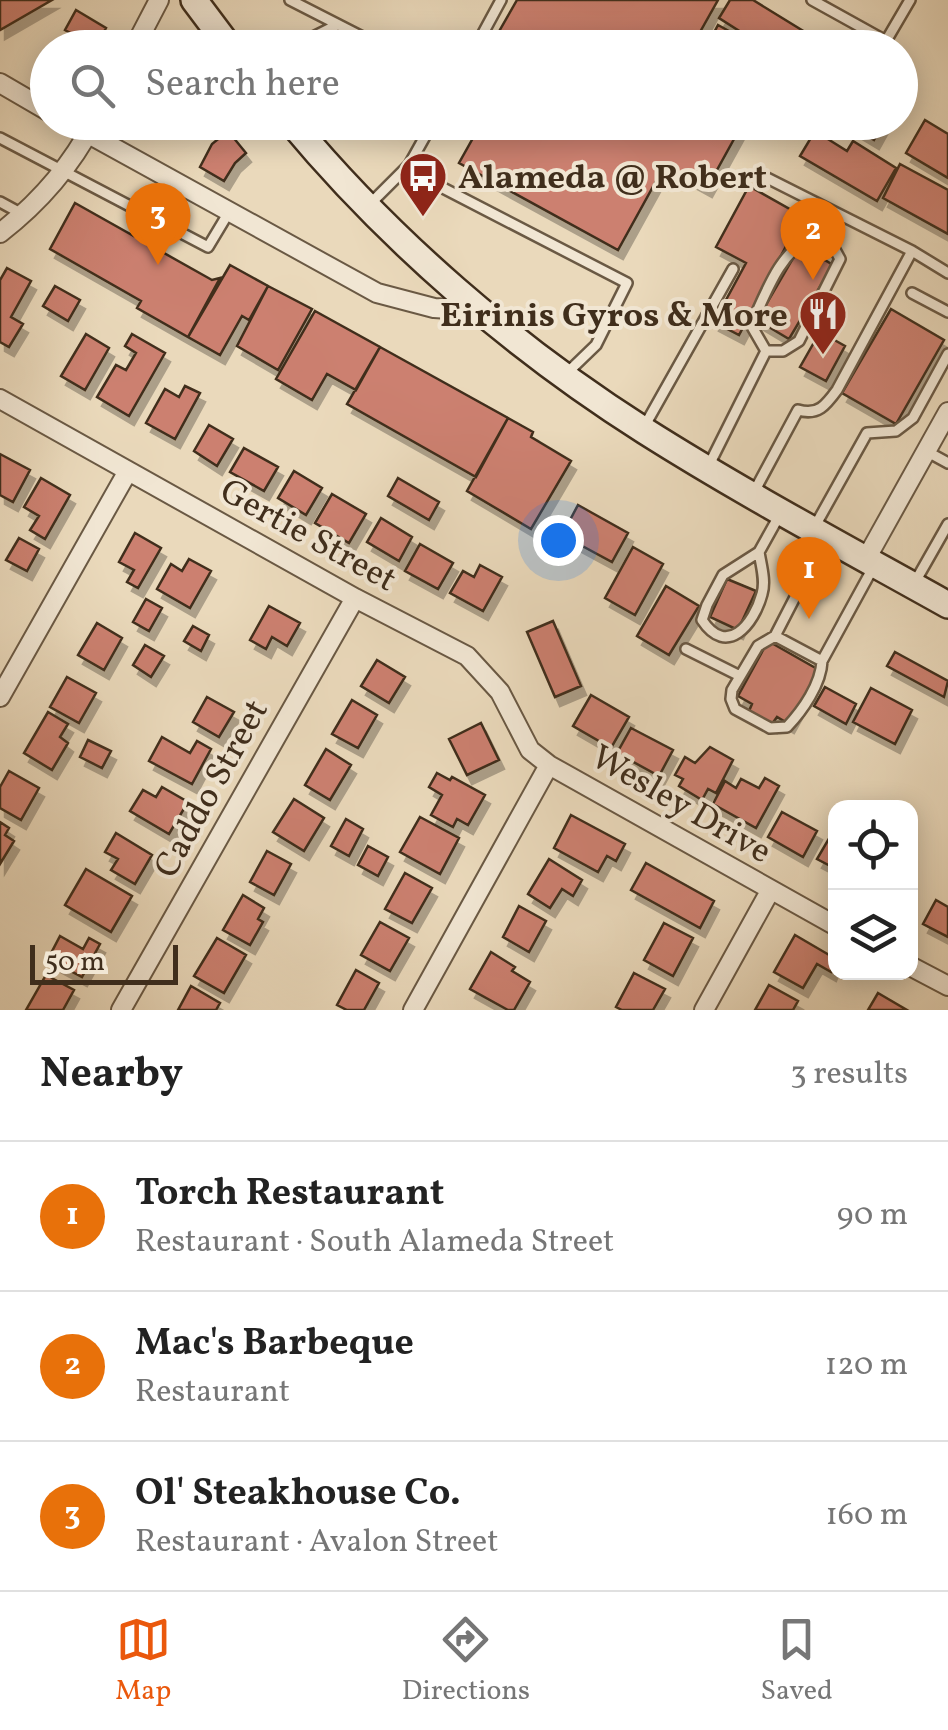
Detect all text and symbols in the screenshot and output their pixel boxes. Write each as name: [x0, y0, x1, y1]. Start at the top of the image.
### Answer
search box: [30, 30, 918, 140]
icon: search: [65, 58, 120, 113]
text: Search here: [145, 59, 340, 112]
bus stop icon: Alameda @ Robert: [397, 150, 449, 218]
place label: Alameda @ Robert: [458, 155, 767, 203]
pin: 3: [126, 182, 190, 265]
pin: 2: [780, 198, 846, 280]
restaurant icon: Eirinis Gyros & More: [797, 288, 849, 356]
place label: Eirinis Gyros & More: [440, 293, 788, 341]
street label: Gertie Street: [211, 468, 404, 605]
your location: [533, 515, 584, 566]
pin: 1: [776, 536, 842, 619]
street label: Caddo Street: [144, 692, 281, 887]
street label: Wesley Drive: [581, 735, 780, 877]
map controls: [828, 800, 918, 980]
button: locate: [828, 800, 918, 890]
button: layers: [828, 890, 918, 980]
scale bar: [30, 940, 178, 984]
text: 50 m: [45, 943, 105, 982]
text: Nearby: [40, 1046, 183, 1105]
text: 3 results: [790, 1053, 908, 1097]
text: Torch Restaurant: [135, 1168, 444, 1221]
text: 1: [66, 1194, 79, 1238]
text: 90 m: [837, 1194, 908, 1238]
text: Restaurant · South Alameda Street: [135, 1221, 614, 1265]
text: Mac's Barbeque: [135, 1318, 414, 1371]
text: 2: [64, 1344, 81, 1388]
text: 120 m: [825, 1344, 908, 1388]
text: Restaurant: [135, 1371, 290, 1415]
text: Ol' Steakhouse Co.: [135, 1468, 461, 1521]
text: 3: [64, 1494, 81, 1538]
text: 160 m: [825, 1494, 908, 1538]
text: Restaurant · Avalon Street: [135, 1521, 499, 1565]
tab: Map: [115, 1612, 171, 1711]
tab: Directions: [402, 1612, 530, 1711]
tab: Saved: [761, 1612, 833, 1711]

